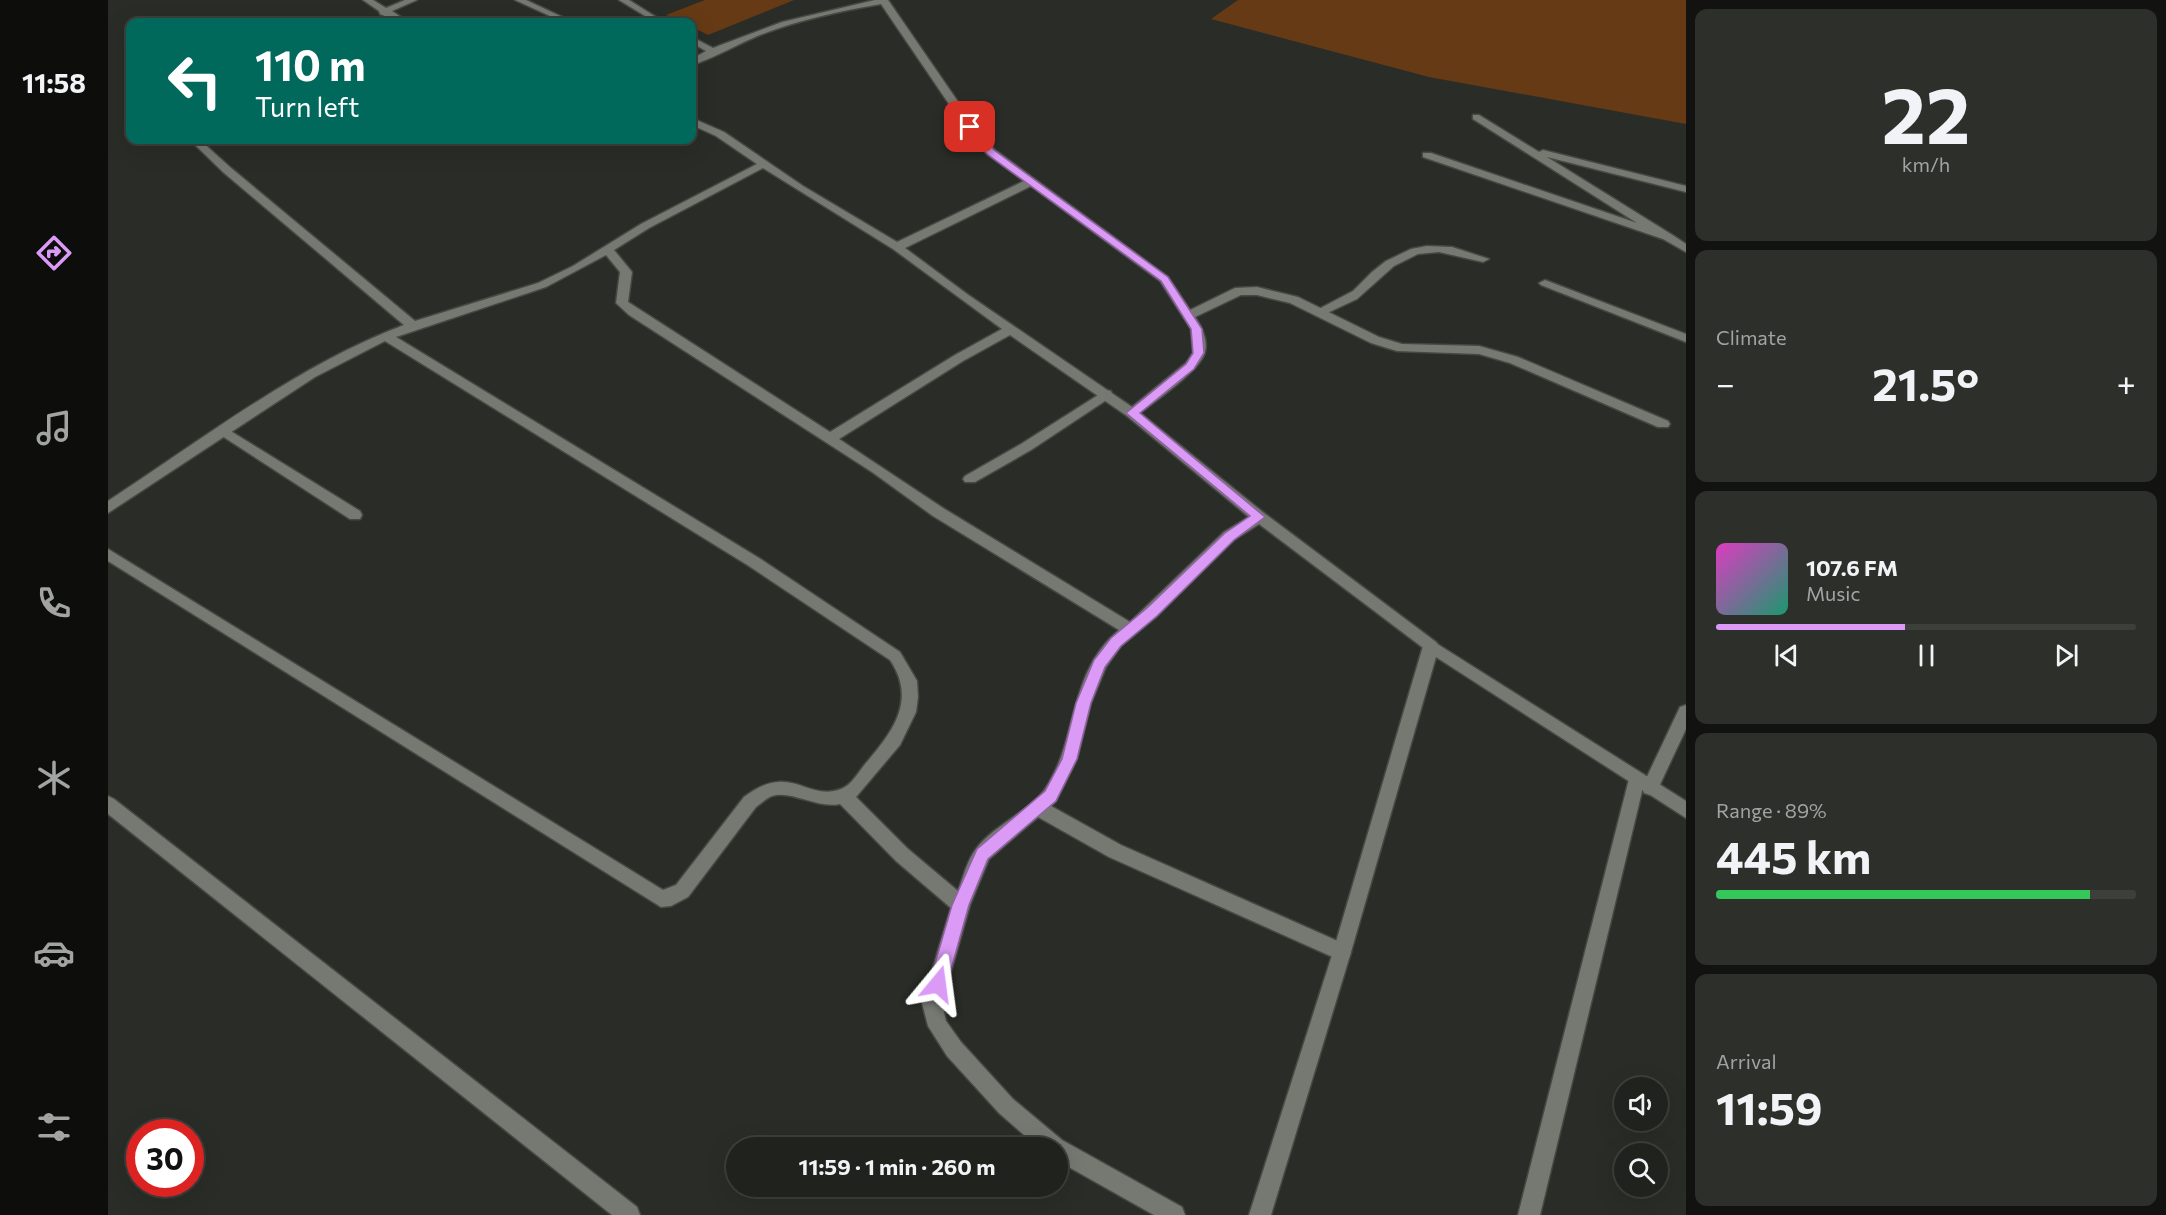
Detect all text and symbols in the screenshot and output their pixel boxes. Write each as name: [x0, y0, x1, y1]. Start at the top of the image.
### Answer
text: 110 m: [255, 38, 366, 90]
icon: left: [156, 42, 234, 120]
text: 22: [1882, 65, 1970, 160]
text: 11:58: [22, 66, 86, 99]
text: Turn left: [255, 90, 359, 123]
pin: [944, 101, 995, 152]
icon: arrive: [953, 110, 986, 143]
text: km/h: [1902, 152, 1950, 176]
icon: directions: [33, 232, 75, 274]
text: Climate: [1716, 325, 1786, 349]
text: 21.5°: [1872, 355, 1979, 410]
text: −: [1716, 362, 1735, 403]
text: +: [2117, 362, 2136, 403]
icon: music: [33, 407, 75, 449]
text: 107.6 FM: [1806, 554, 1898, 581]
text: Music: [1806, 581, 1860, 605]
icon: phone: [33, 582, 75, 624]
icon: previous: [1770, 639, 1803, 672]
icon: pause: [1910, 639, 1943, 672]
icon: next: [2050, 639, 2083, 672]
icon: climate: [33, 757, 75, 799]
text: Range · 89%: [1716, 798, 1827, 822]
text: 445 km: [1716, 828, 1871, 883]
icon: car: [33, 932, 75, 974]
position arrow: [906, 952, 970, 1016]
text: Arrival: [1716, 1049, 1777, 1073]
map controls: [1614, 1077, 1668, 1197]
button: sound: [1614, 1077, 1668, 1131]
text: 11:59: [1716, 1079, 1823, 1134]
icon: filters: [33, 1106, 75, 1148]
speed limit sign: 30: [126, 1119, 204, 1197]
button: search: [1614, 1143, 1668, 1197]
text: 11:59 · 1 min · 260 m: [799, 1153, 995, 1180]

